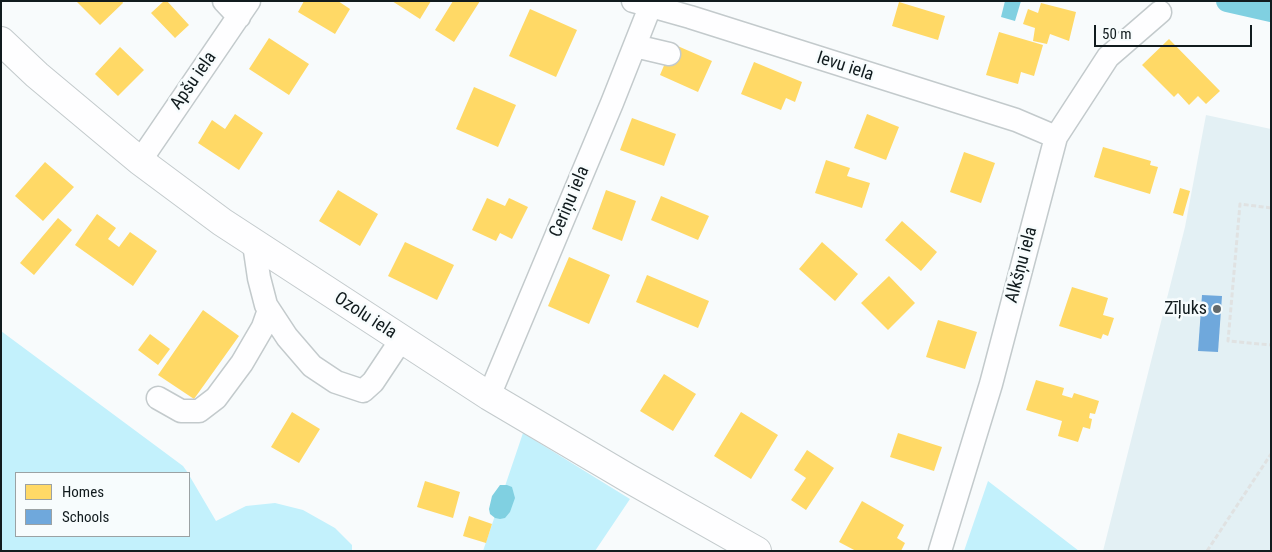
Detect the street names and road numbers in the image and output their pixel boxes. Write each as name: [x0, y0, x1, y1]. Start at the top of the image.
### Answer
street label: Apšu iela: [166, 48, 222, 114]
street label: Ievu iela: [814, 48, 876, 86]
street label: Ceriņu iela: [545, 163, 595, 241]
street label: Alkšņu iela: [1002, 225, 1042, 305]
street label: Ozolu iela: [330, 288, 400, 344]

